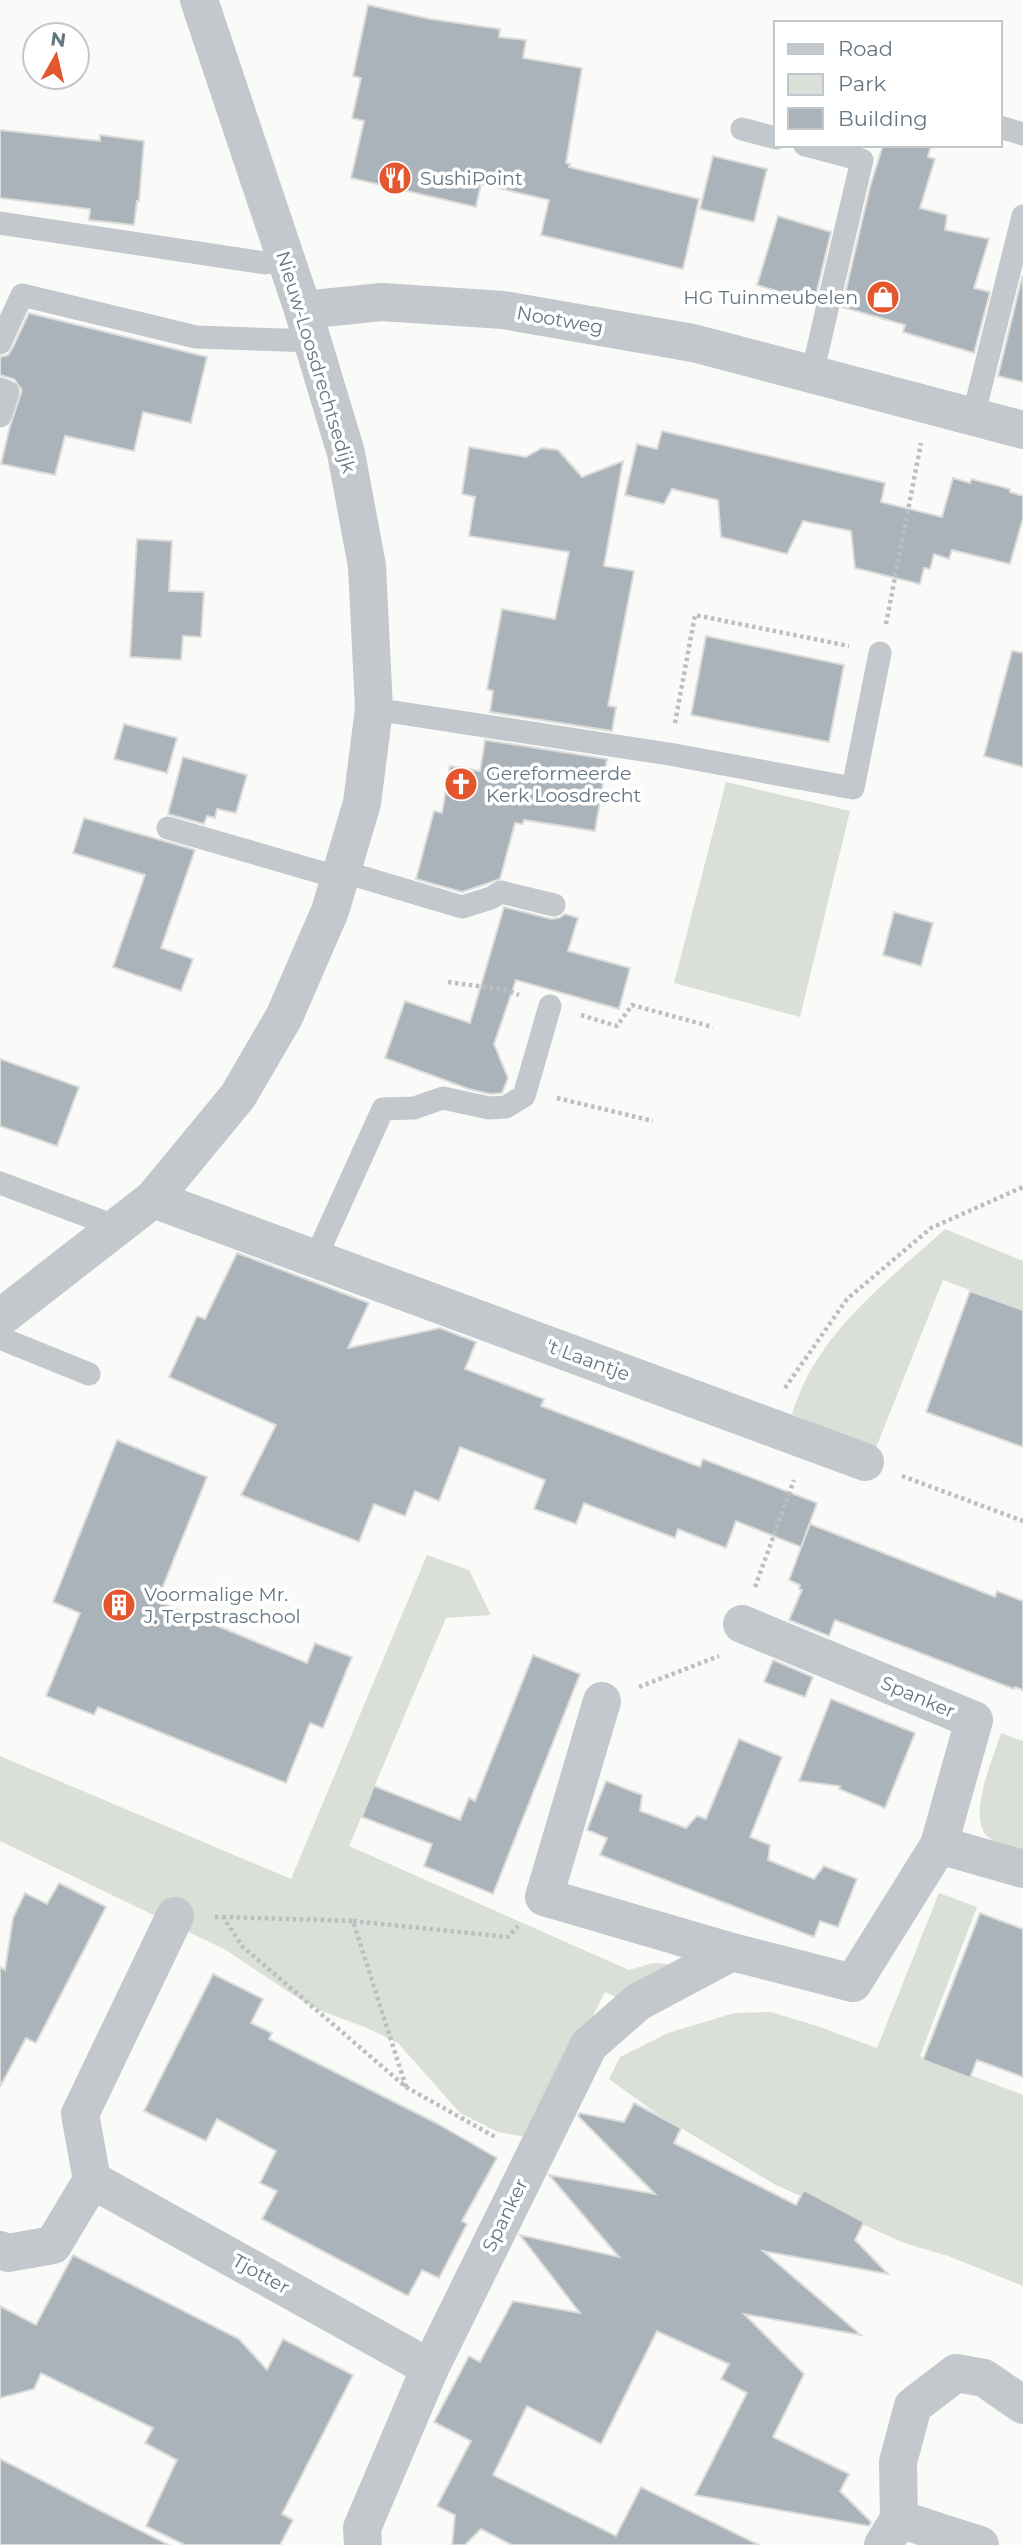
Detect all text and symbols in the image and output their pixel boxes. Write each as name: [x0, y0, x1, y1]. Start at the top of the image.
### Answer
north arrow: [21, 21, 91, 91]
legend: [774, 21, 1002, 147]
text: N: [49, 27, 68, 52]
text: Road: [838, 36, 893, 61]
text: Park: [838, 71, 886, 96]
text: Building: [838, 106, 928, 131]
restaurant icon: SushiPoint: [376, 159, 414, 197]
place label: SushiPoint: [420, 167, 523, 190]
street label: Nieuw-Loosdrechtsedijk: [271, 248, 361, 476]
shop icon: HG Tuinmeubelen: [864, 278, 902, 316]
place label: HG Tuinmeubelen: [683, 286, 858, 309]
street label: Nootweg: [515, 301, 605, 339]
place label: Gereformeerde Kerk Loosdrecht: [486, 762, 642, 807]
church icon: Gereformeerde Kerk Loosdrecht: [442, 765, 480, 803]
street label: 't Laantje: [543, 1334, 633, 1386]
place label: Voormalige Mr. J. Terpstraschool: [143, 1583, 301, 1628]
building icon: Voormalige Mr. J. Terpstraschool: [100, 1586, 138, 1624]
street label: Spanker: [877, 1671, 959, 1723]
street label: Spanker: [477, 2175, 533, 2255]
street label: Tjotter: [228, 2249, 294, 2299]

